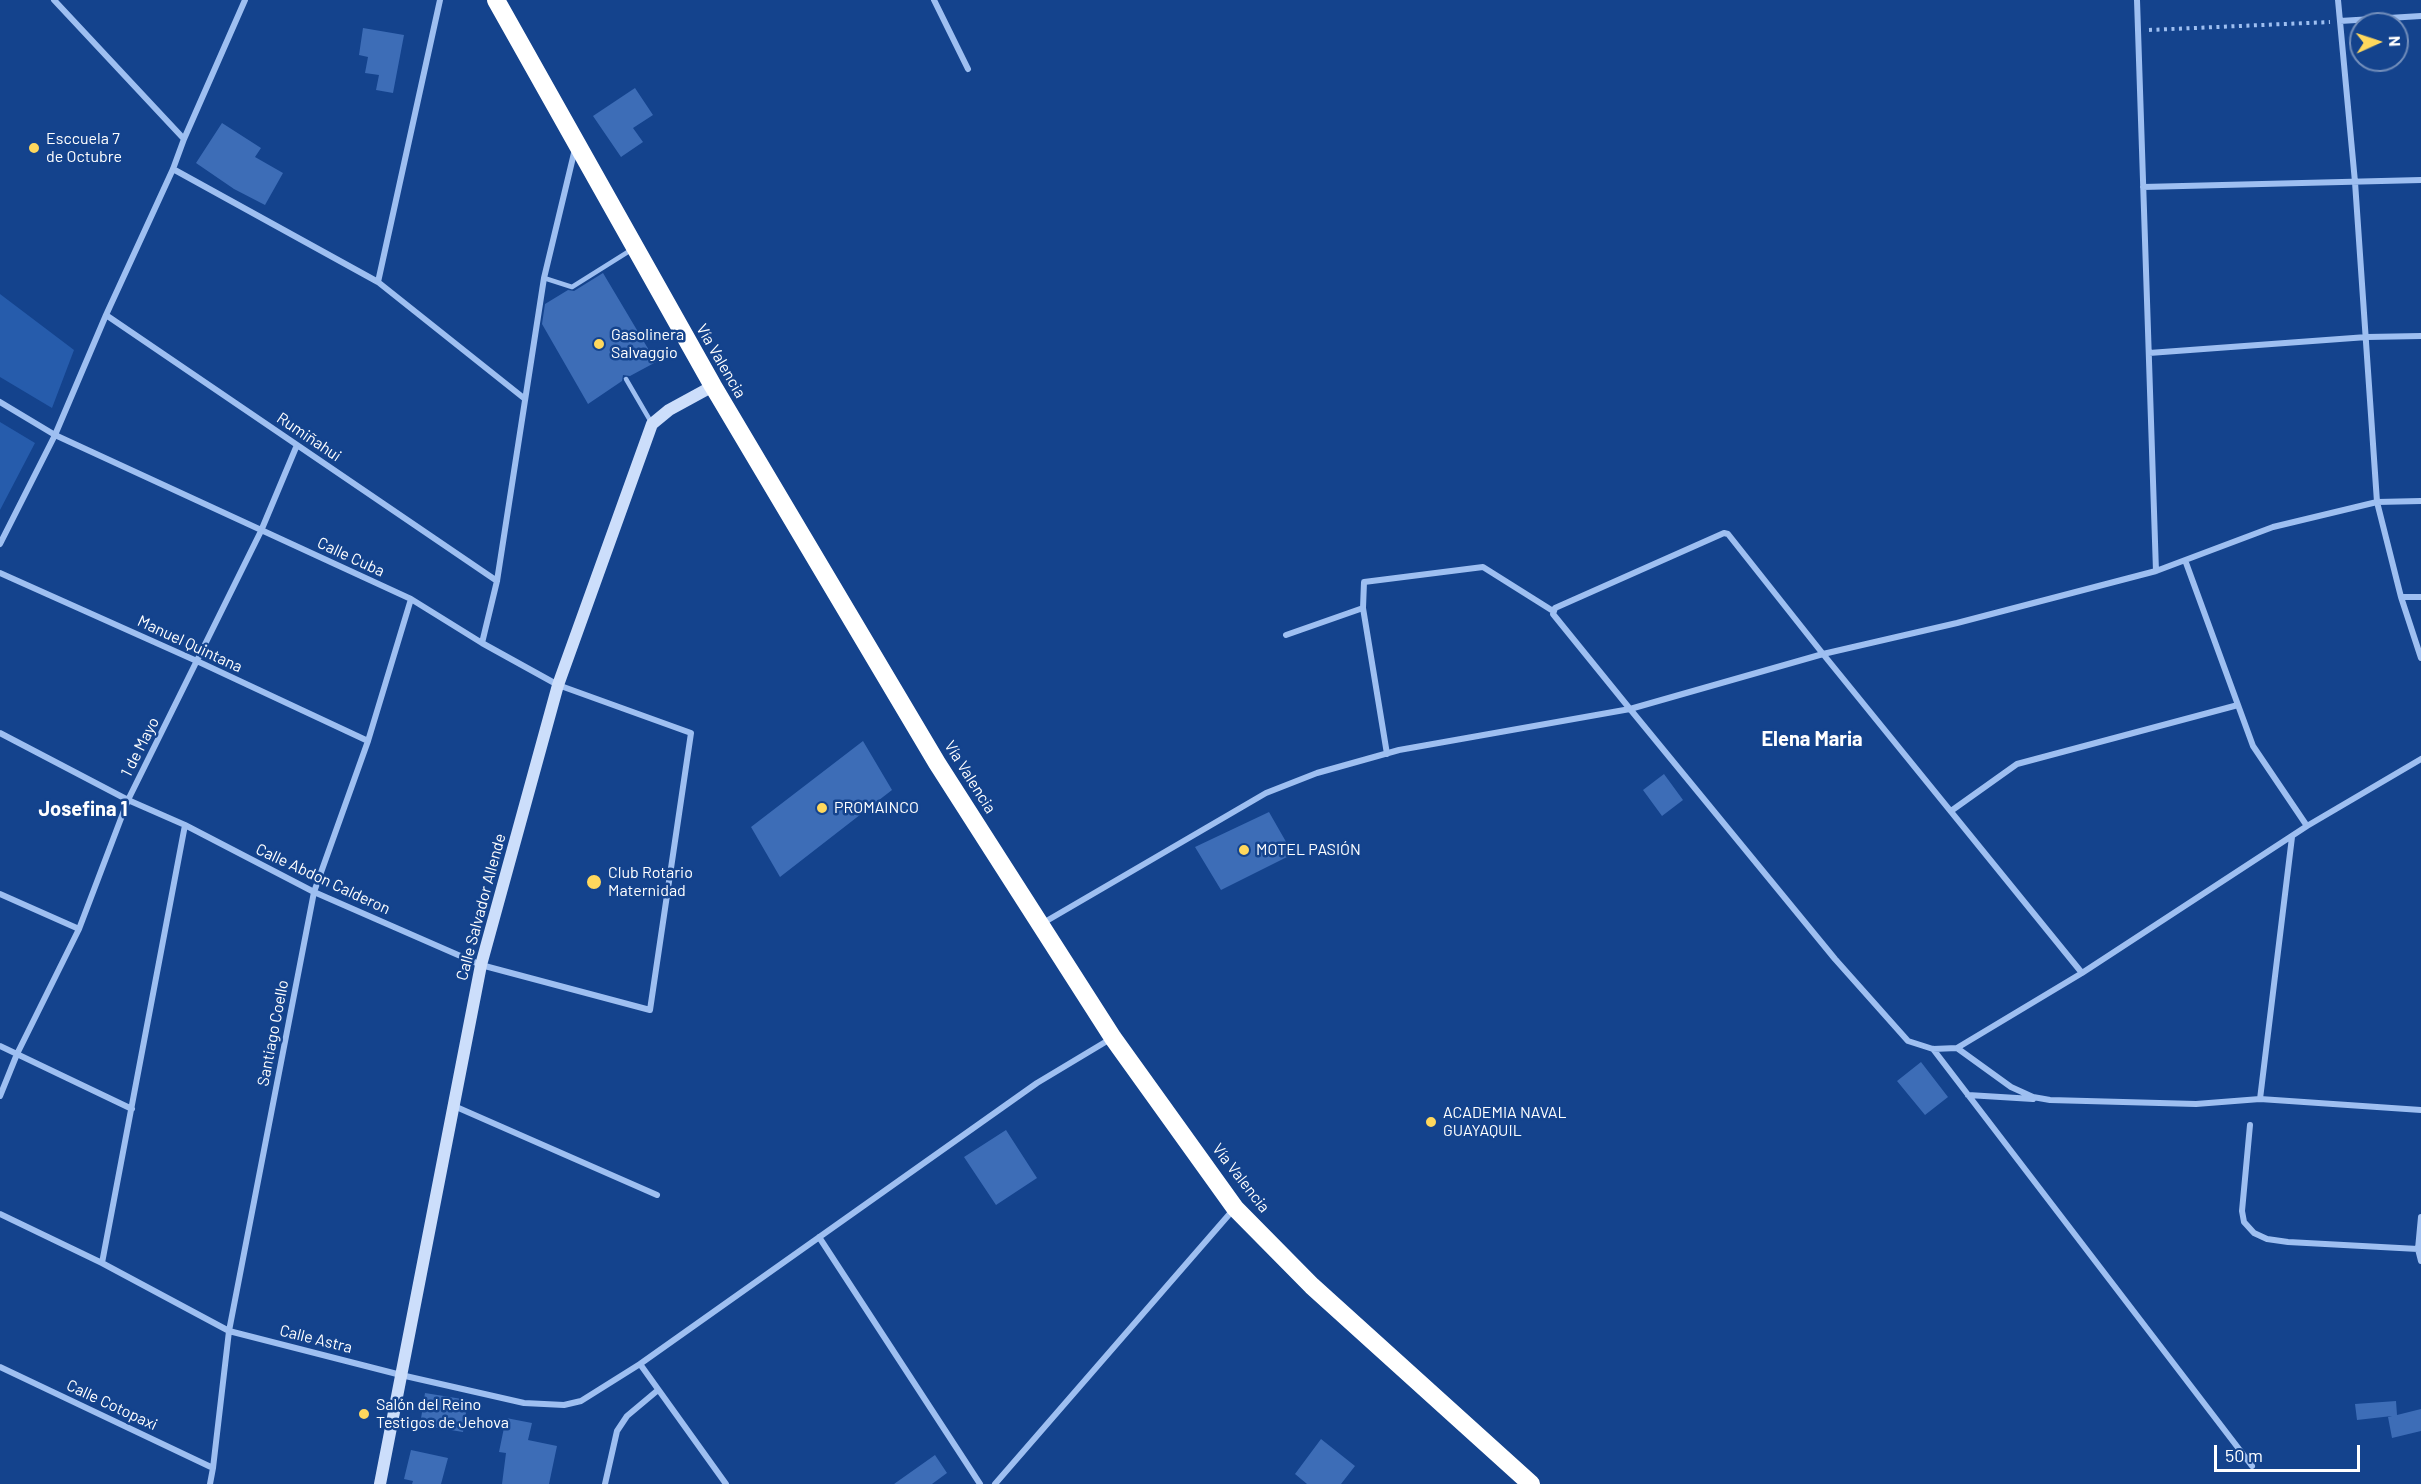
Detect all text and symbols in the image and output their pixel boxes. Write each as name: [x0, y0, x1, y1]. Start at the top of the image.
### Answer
north arrow: [2349, 12, 2409, 72]
text: N: [2386, 35, 2405, 47]
place label: Esccuela 7 de Octubre: [46, 129, 122, 167]
marker: Esccuela 7 de Octubre: [27, 141, 41, 155]
street label: Vía Valencia: [692, 321, 750, 401]
place label: Gasolinera Salvaggio: [611, 325, 684, 363]
marker: Gasolinera Salvaggio: [592, 337, 606, 351]
street label: Rumiñahui: [273, 408, 345, 466]
street label: Calle Cuba: [314, 533, 388, 581]
street label: Manuel Quintana: [135, 611, 245, 677]
street label: 1 de Mayo: [117, 714, 163, 780]
district label: Elena Maria: [1761, 727, 1863, 751]
street label: Vía Valencia: [940, 737, 1000, 817]
district label: Josefina 1: [38, 797, 128, 821]
place label: PROMAINCO: [834, 798, 919, 818]
marker: PROMAINCO: [815, 801, 829, 815]
street label: Calle Salvador Allende: [452, 831, 510, 983]
street label: Calle Abdon Calderon: [253, 839, 393, 919]
place label: MOTEL PASIÓN: [1256, 840, 1361, 860]
marker: MOTEL PASIÓN: [1237, 843, 1251, 857]
place label: Club Rotario Maternidad: [608, 863, 693, 901]
marker: Club Rotario Maternidad: [585, 873, 603, 891]
street label: Santiago Coello: [253, 978, 293, 1088]
place label: ACADEMIA NAVAL GUAYAQUIL: [1443, 1103, 1566, 1141]
marker: ACADEMIA NAVAL GUAYAQUIL: [1424, 1115, 1438, 1129]
street label: Vía Valencia: [1208, 1140, 1274, 1216]
street label: Calle Astra: [278, 1321, 354, 1357]
street label: Calle Cotopaxi: [63, 1376, 161, 1434]
place label: Salón del Reino Testigos de Jehova: [376, 1395, 509, 1433]
marker: Salón del Reino Testigos de Jehova: [357, 1407, 371, 1421]
scale bar: [2217, 1433, 2362, 1471]
text: 50 m: [2225, 1444, 2263, 1466]

